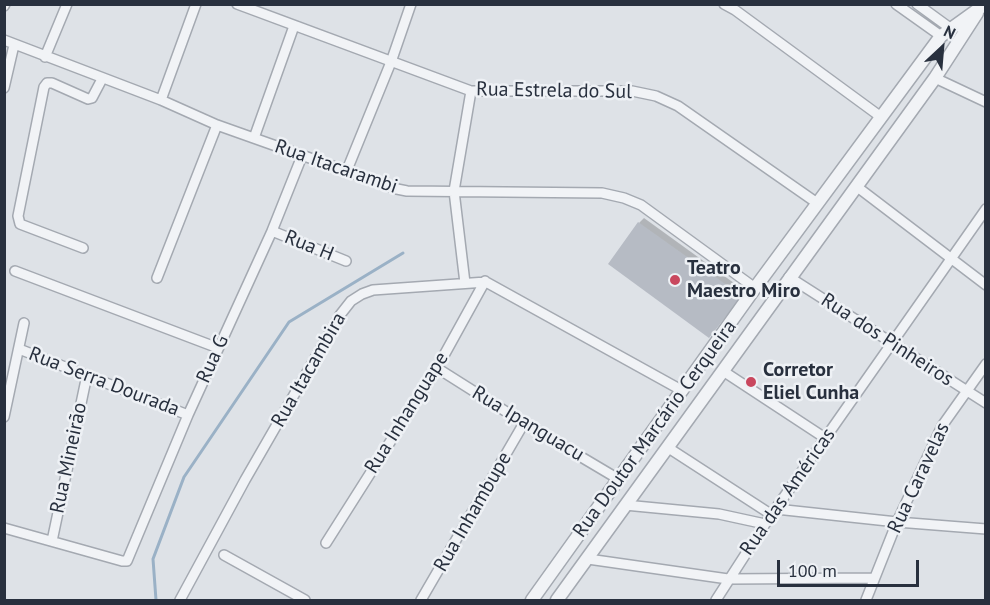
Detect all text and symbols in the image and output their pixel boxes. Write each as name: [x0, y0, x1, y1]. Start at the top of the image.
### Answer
north arrow: [912, 18, 972, 78]
text: N: [941, 21, 959, 43]
street label: Rua Estrela do Sul: [476, 78, 632, 104]
street label: Rua Itacarambi: [271, 135, 401, 199]
street label: Rua H: [281, 225, 337, 267]
place label: Teatro Maestro Miro: [687, 256, 800, 303]
marker: Teatro Maestro Miro: [668, 273, 682, 287]
street label: Rua dos Pinheiros: [816, 288, 958, 392]
street label: Rua Itacambira: [267, 308, 351, 432]
street label: Rua Doutor Marcário Cerqueira: [568, 316, 742, 542]
street label: Rua G: [192, 331, 234, 387]
street label: Rua Serra Dourada: [25, 342, 183, 422]
street label: Rua Inhanguape: [360, 348, 454, 478]
place label: Corretor Eliel Cunha: [763, 358, 859, 405]
marker: Corretor Eliel Cunha: [744, 375, 758, 389]
street label: Rua Ipanguacu: [468, 381, 588, 467]
street label: Rua Mineirão: [46, 400, 92, 516]
street label: Rua Caravelas: [883, 419, 955, 537]
street label: Rua das Américas: [735, 424, 841, 560]
street label: Rua Inhambupe: [429, 448, 517, 576]
scale bar: [780, 548, 922, 586]
text: 100 m: [788, 559, 837, 582]

